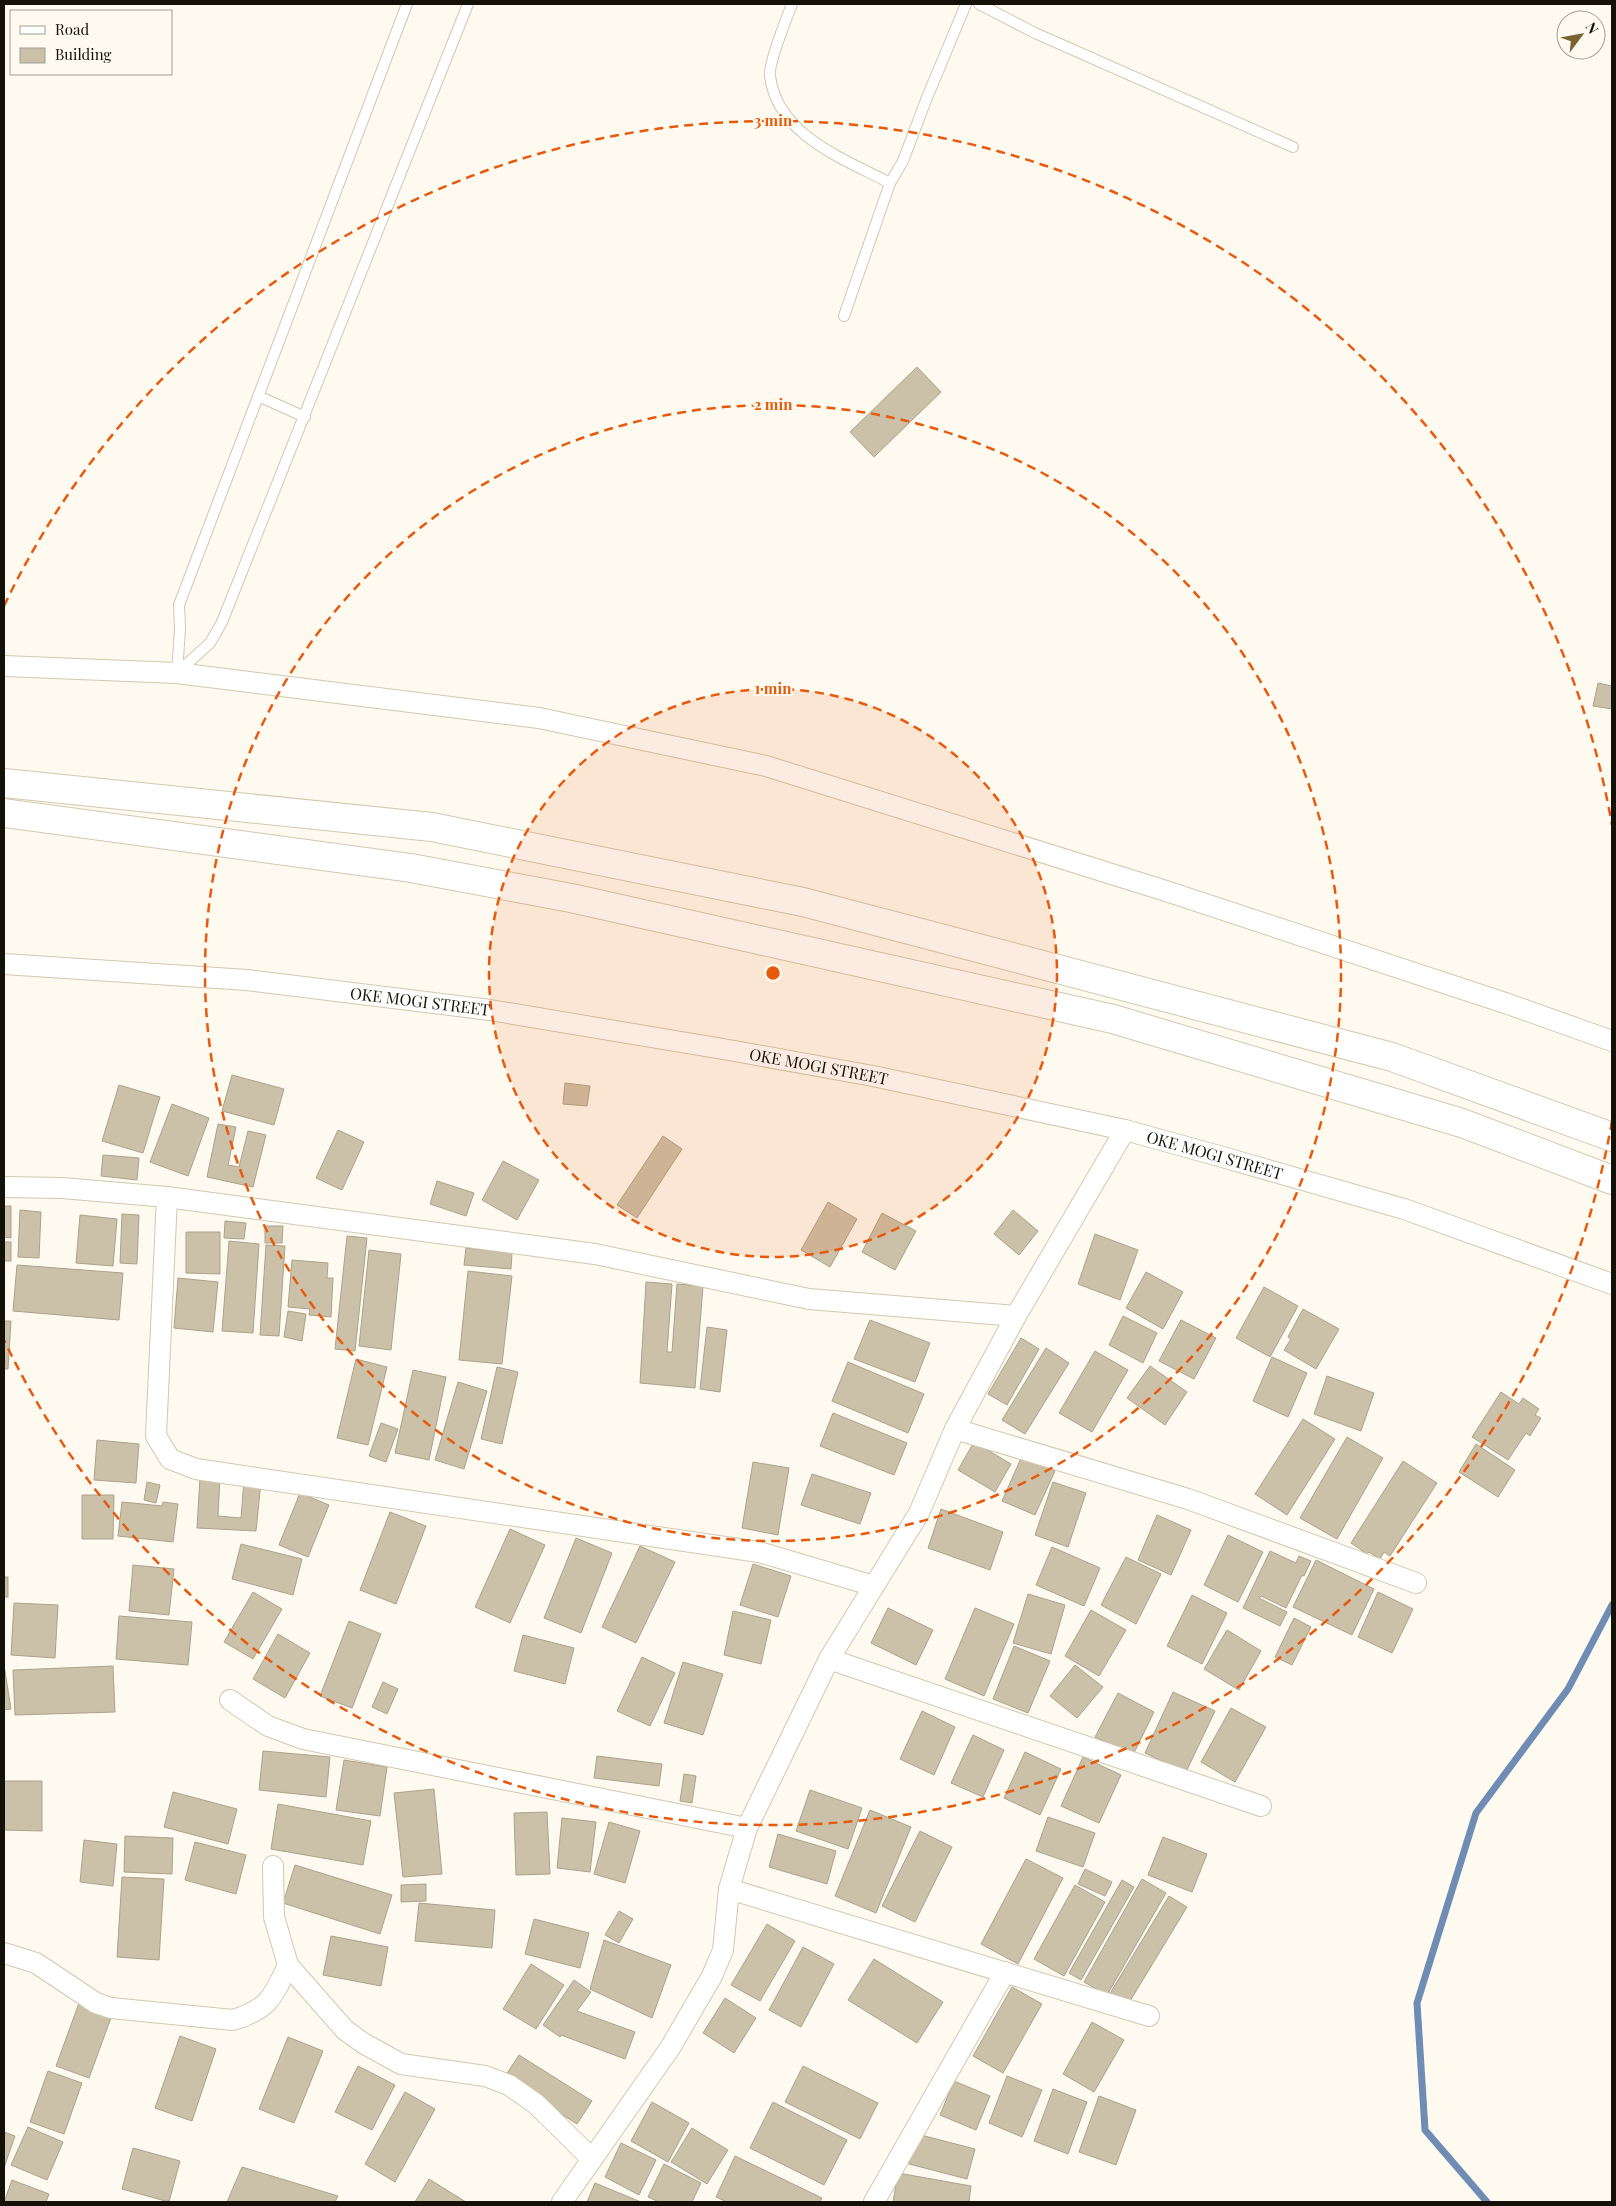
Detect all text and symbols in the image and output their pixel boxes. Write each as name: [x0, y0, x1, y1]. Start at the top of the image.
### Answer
legend: [10, 10, 172, 75]
north arrow: [1556, 10, 1606, 60]
text: Road: [55, 19, 89, 39]
text: N: [1582, 19, 1603, 37]
text: Building: [55, 44, 112, 64]
text: 3 min: [754, 110, 793, 130]
text: 2 min: [754, 394, 793, 414]
text: 1 min: [755, 678, 792, 698]
centre of rings: [764, 964, 782, 982]
street label: OKE MOGI STREET: [349, 982, 491, 1020]
street label: OKE MOGI STREET: [748, 1043, 890, 1089]
street label: OKE MOGI STREET: [1144, 1126, 1286, 1184]

